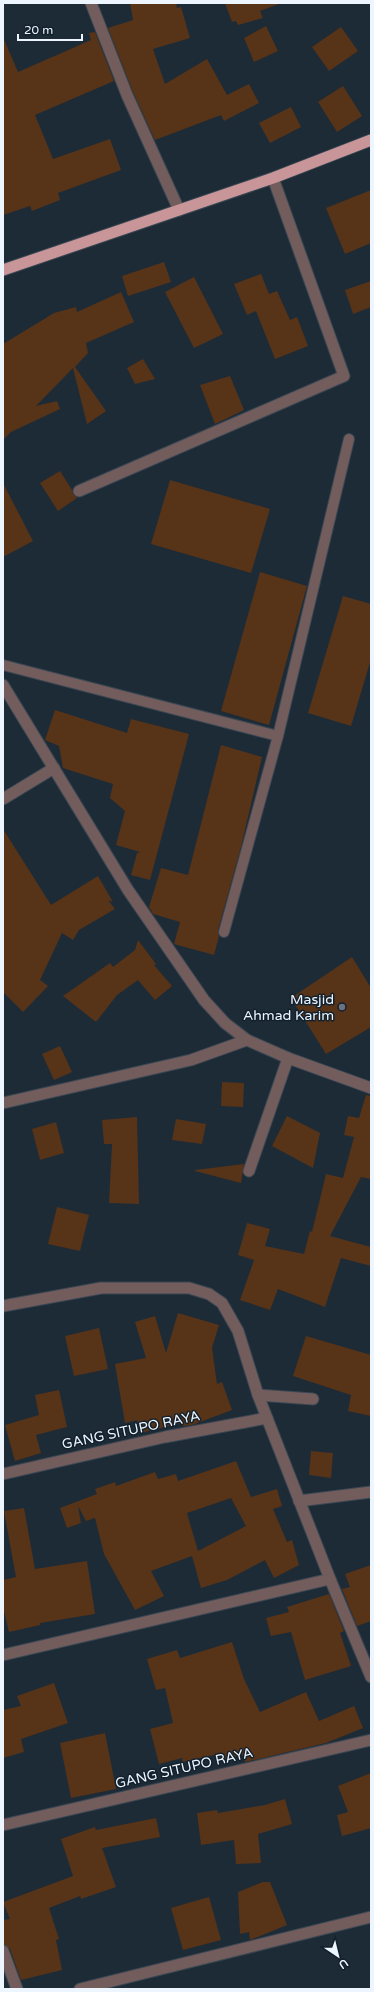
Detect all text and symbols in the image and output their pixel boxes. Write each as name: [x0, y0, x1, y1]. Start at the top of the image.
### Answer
scale bar: [18, 16, 82, 42]
text: 20 m: [24, 23, 53, 37]
place label: Masjid Ahmad Karim: [243, 991, 334, 1024]
marker: Masjid Ahmad Karim: [337, 1002, 347, 1012]
street label: GANG SITUPO RAYA: [60, 1407, 202, 1453]
street label: GANG SITUPO RAYA: [113, 1744, 255, 1792]
north arrow: [318, 1936, 358, 1976]
text: U: [336, 1956, 351, 1971]

